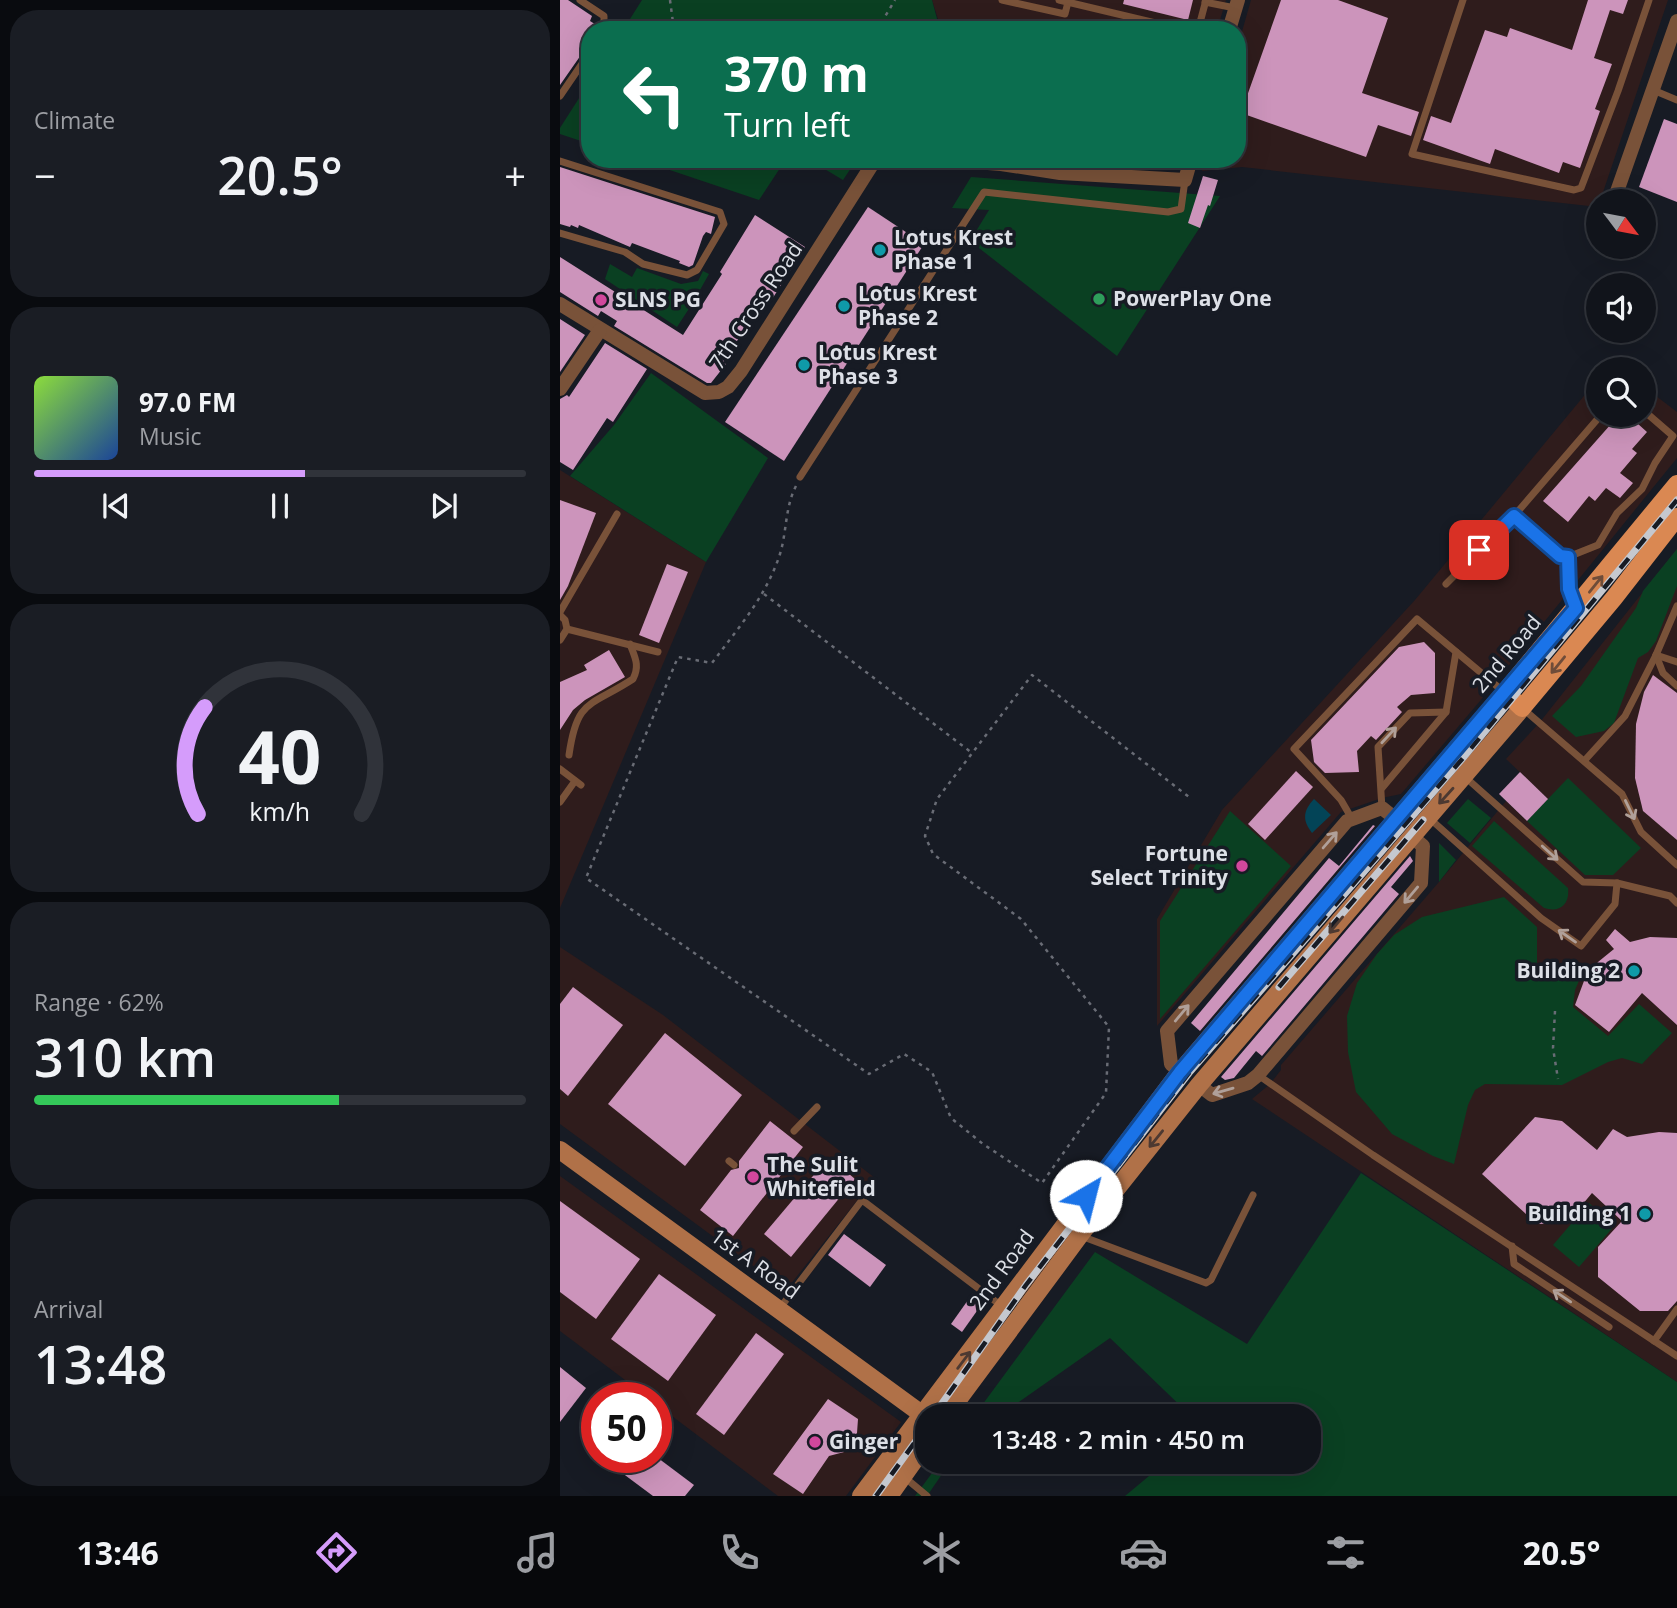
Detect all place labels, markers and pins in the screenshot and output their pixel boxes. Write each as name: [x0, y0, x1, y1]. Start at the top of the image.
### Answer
place label: Lotus Krest Phase 1: [894, 223, 1013, 275]
marker: Lotus Krest Phase 1: [872, 242, 888, 258]
place label: Lotus Krest Phase 2: [858, 279, 977, 331]
place label: PowerPlay One: [1113, 284, 1272, 312]
place label: SLNS PG: [615, 285, 701, 313]
marker: PowerPlay One: [1091, 291, 1107, 307]
marker: SLNS PG: [593, 292, 609, 308]
marker: Lotus Krest Phase 2: [836, 298, 852, 314]
place label: Lotus Krest Phase 3: [818, 338, 937, 390]
marker: Lotus Krest Phase 3: [796, 357, 812, 373]
pin: [1449, 520, 1509, 580]
place label: Fortune Select Trinity: [1090, 839, 1228, 891]
marker: Fortune Select Trinity: [1234, 858, 1250, 874]
place label: Building 2: [1516, 956, 1620, 984]
marker: Building 2: [1626, 963, 1642, 979]
place label: The Sulit Whitefield: [767, 1150, 876, 1202]
marker: The Sulit Whitefield: [745, 1169, 761, 1185]
place label: Building 1: [1527, 1199, 1631, 1227]
marker: Building 1: [1637, 1206, 1653, 1222]
place label: Ginger: [829, 1427, 899, 1455]
marker: Ginger: [807, 1434, 823, 1450]

